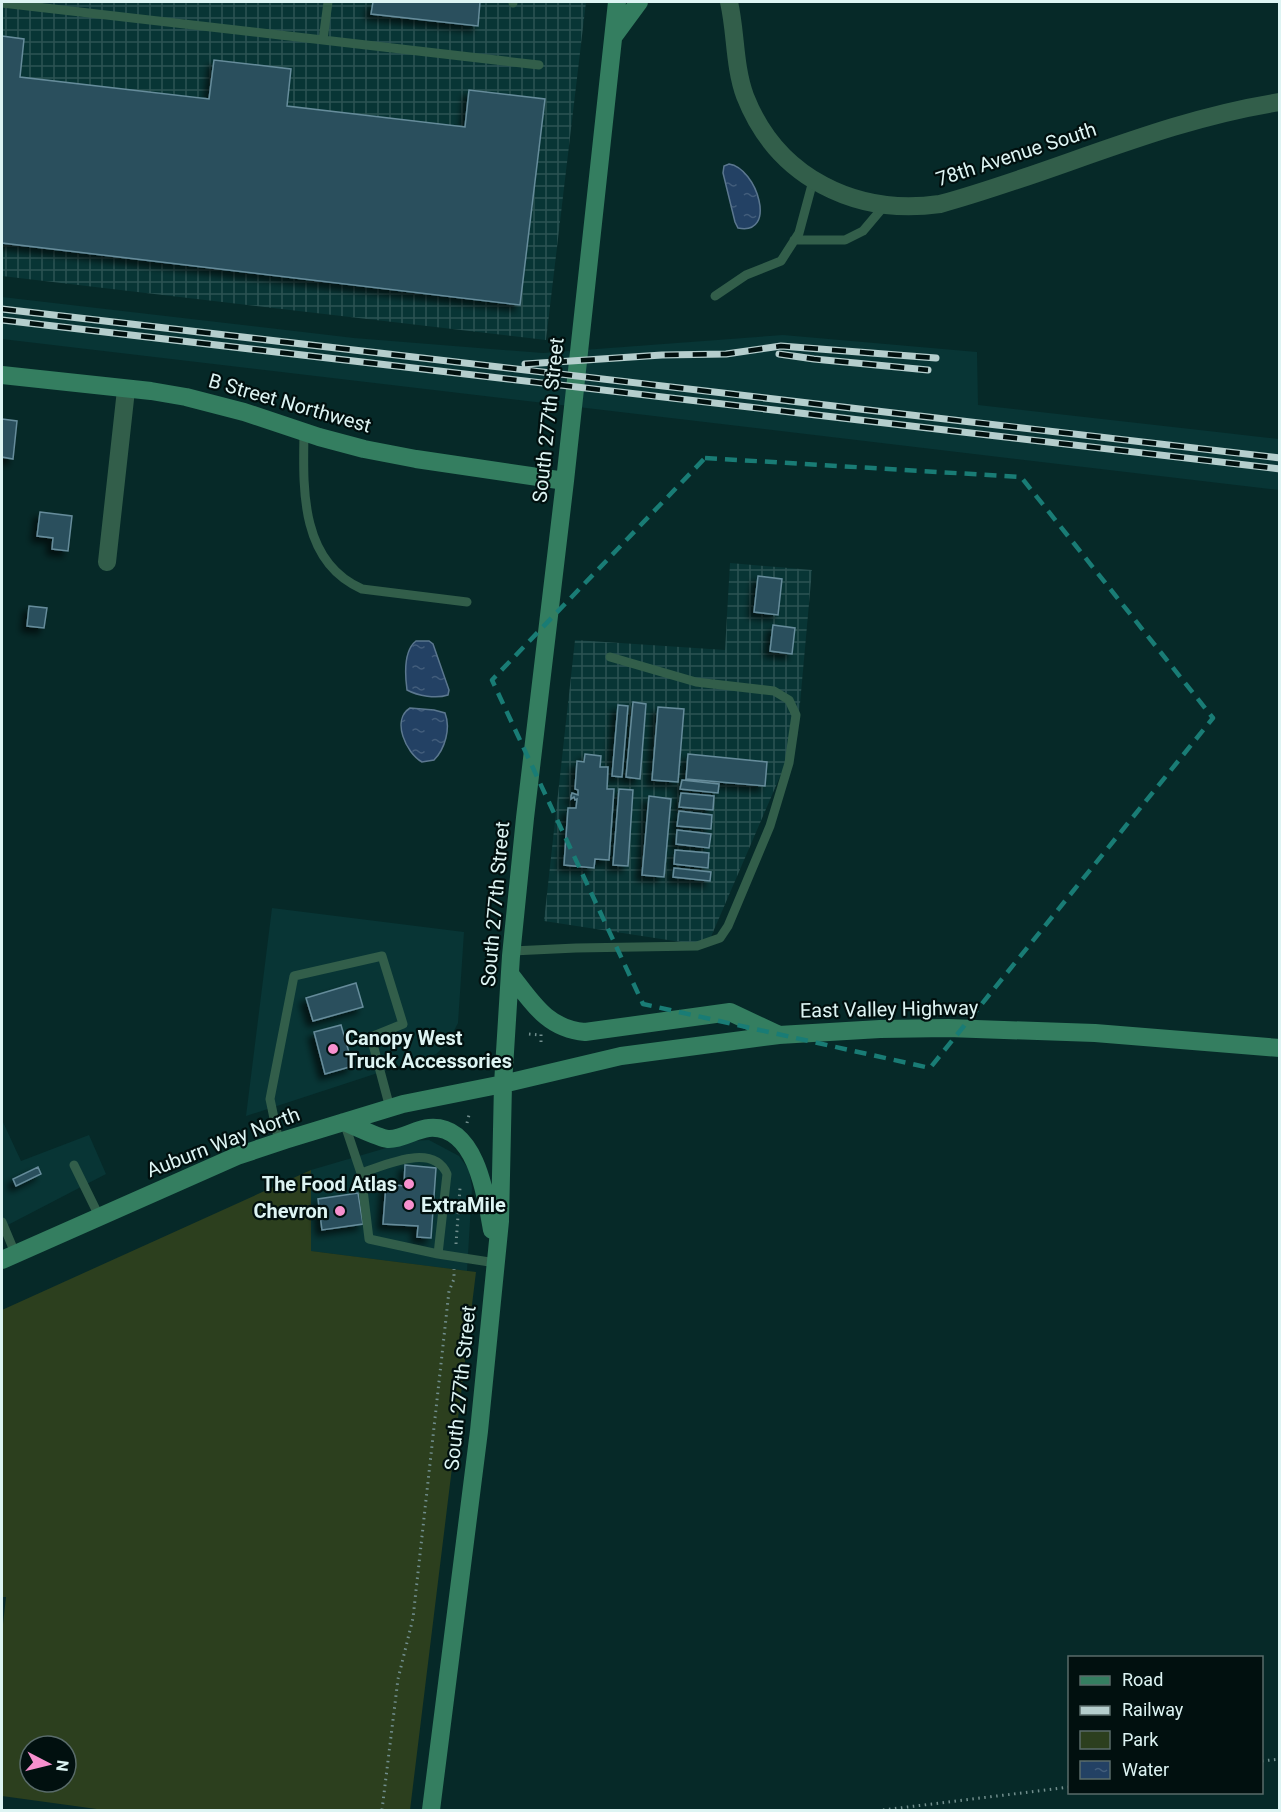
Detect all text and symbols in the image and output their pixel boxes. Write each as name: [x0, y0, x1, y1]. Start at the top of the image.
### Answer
street label: 78th Avenue South: [933, 117, 1099, 191]
street label: South 277th Street: [527, 336, 569, 504]
street label: B Street Northwest: [206, 368, 374, 438]
street label: South 277th Street: [476, 820, 514, 988]
street label: East Valley Highway: [800, 995, 979, 1023]
place label: Canopy West Truck Accessories: [345, 1026, 512, 1073]
marker: Canopy West Truck Accessories: [326, 1042, 340, 1056]
street label: Auburn Way North: [143, 1102, 303, 1182]
place label: The Food Atlas: [262, 1172, 397, 1196]
marker: The Food Atlas: [402, 1177, 416, 1191]
place label: ExtraMile: [421, 1193, 506, 1217]
marker: ExtraMile: [402, 1198, 416, 1212]
place label: Chevron: [253, 1199, 328, 1223]
marker: Chevron: [333, 1204, 347, 1218]
street label: South 277th Street: [439, 1304, 481, 1472]
legend: [1068, 1656, 1263, 1794]
text: Road: [1122, 1669, 1163, 1690]
text: Railway: [1122, 1699, 1184, 1720]
text: Park: [1122, 1729, 1159, 1750]
north arrow: [18, 1734, 78, 1794]
text: N: [52, 1759, 73, 1773]
text: Water: [1122, 1759, 1169, 1780]

